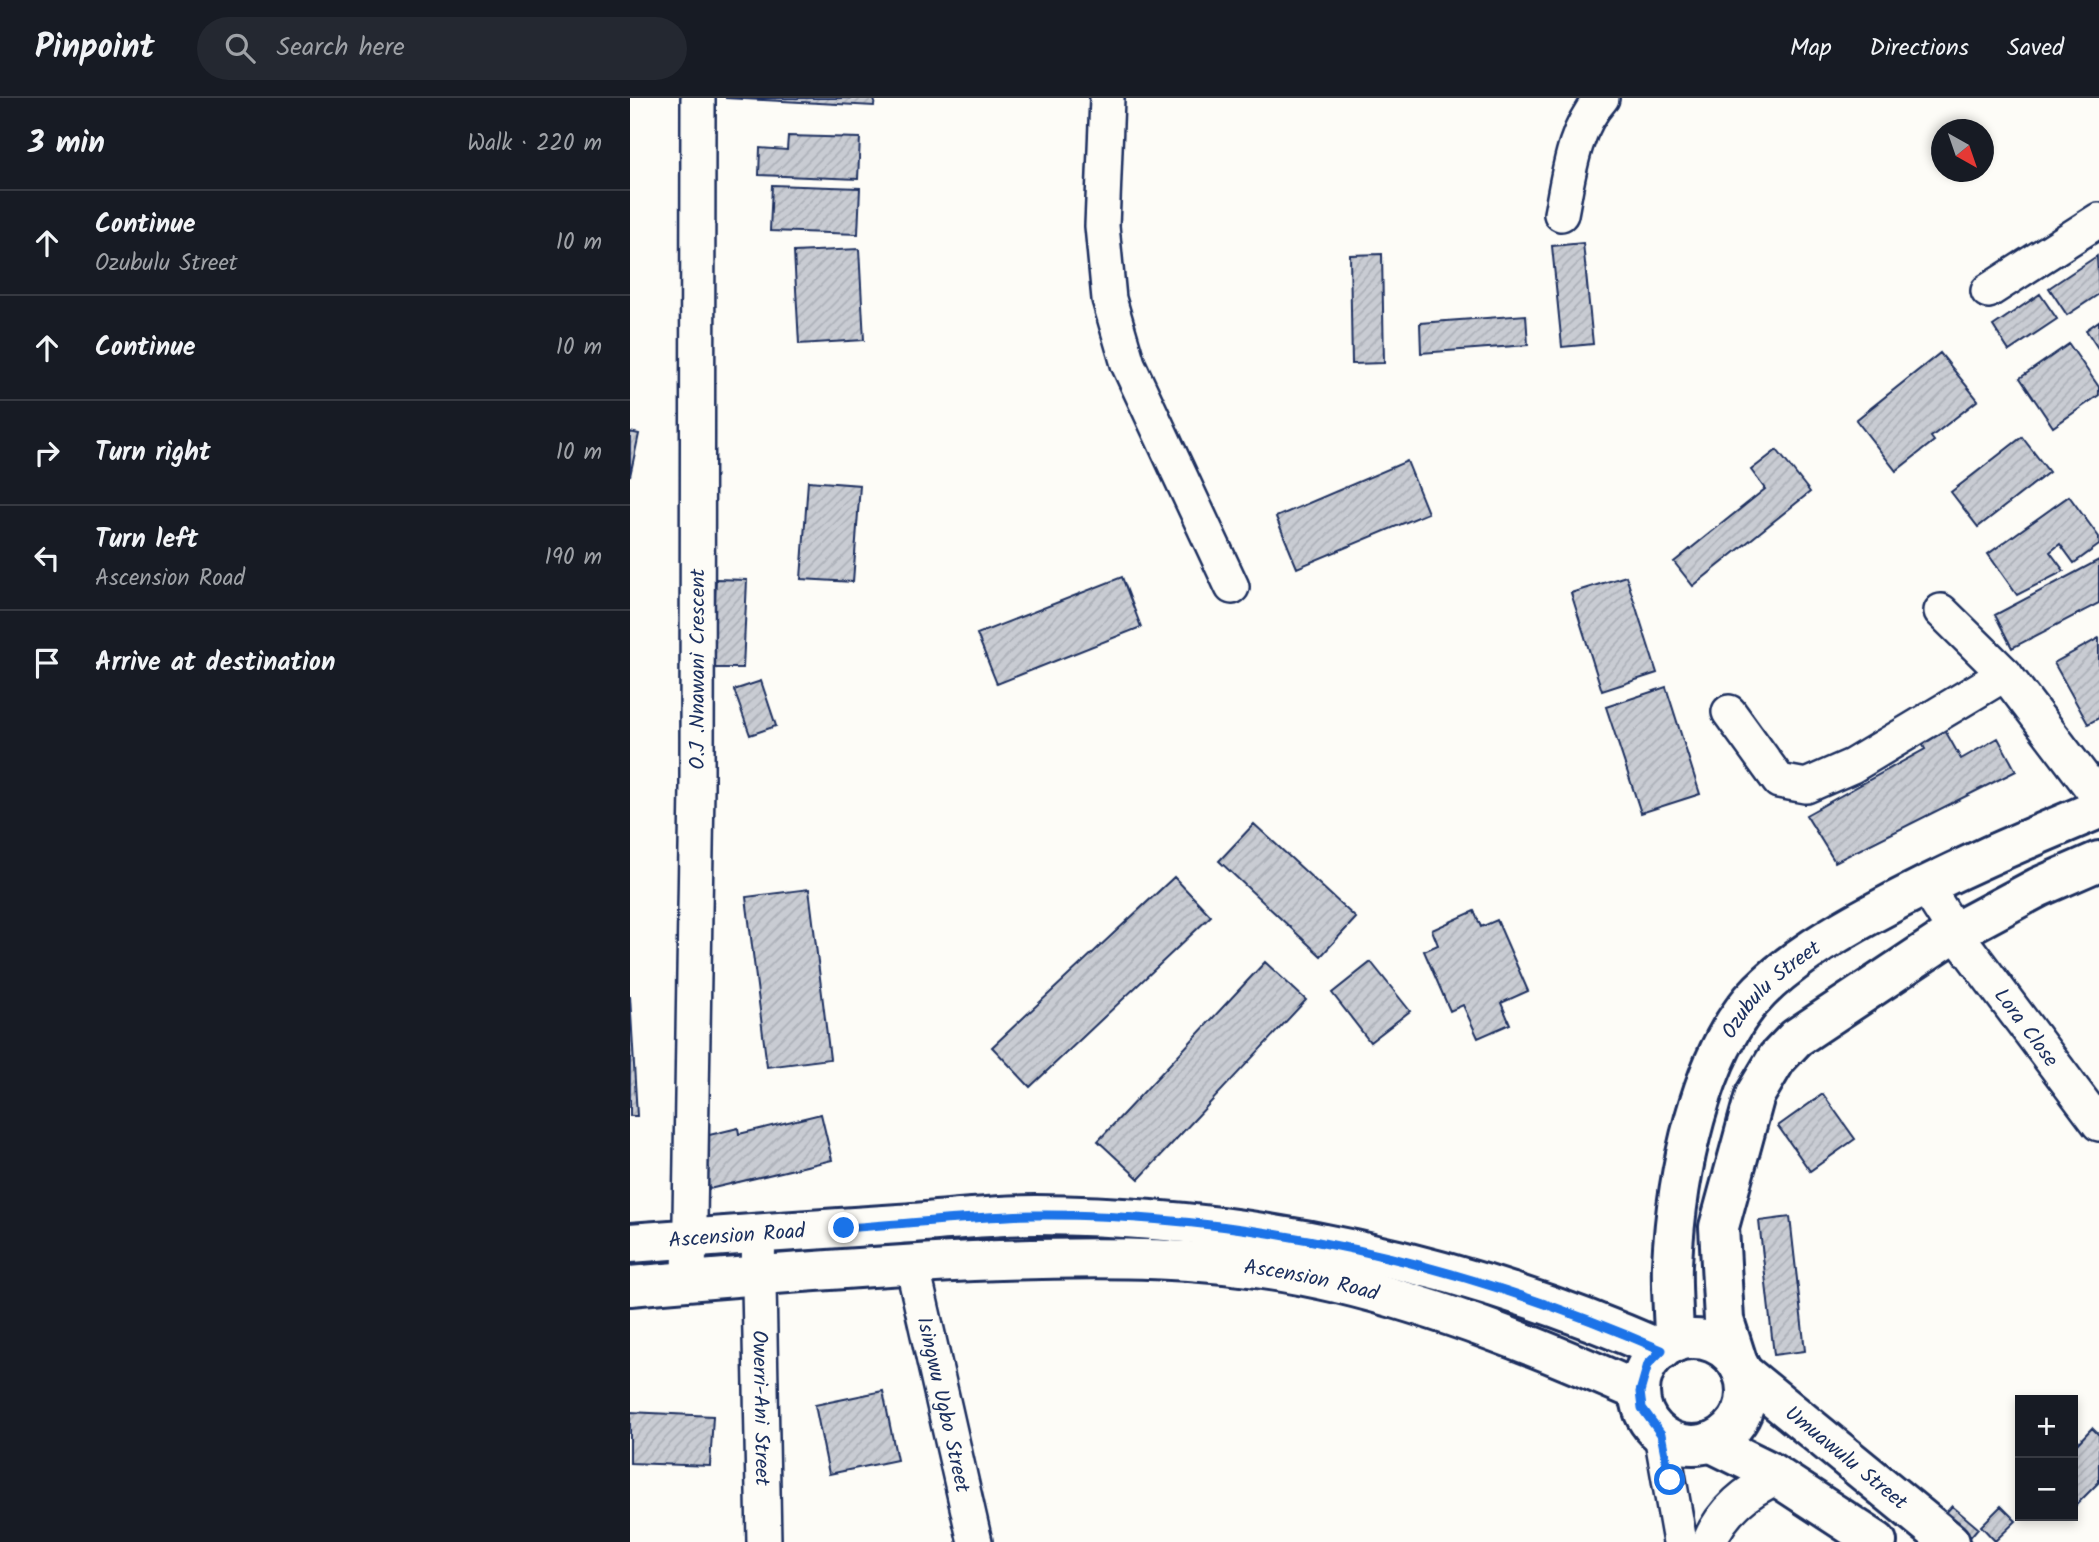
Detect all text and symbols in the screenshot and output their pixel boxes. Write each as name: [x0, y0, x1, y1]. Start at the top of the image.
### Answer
search box: [197, 17, 687, 80]
text: Pinpoint: [35, 22, 155, 75]
text: Search here: [277, 27, 405, 69]
icon: search: [221, 29, 259, 67]
text: Map: [1790, 29, 1832, 68]
text: Directions: [1870, 29, 1969, 68]
text: Saved: [2007, 29, 2064, 68]
north arrow: [1931, 119, 1994, 182]
text: 3 min: [28, 120, 105, 168]
text: Walk · 220 m: [467, 126, 602, 162]
text: Continue: [95, 204, 196, 246]
icon: ahead: [28, 224, 66, 262]
text: 10 m: [556, 225, 602, 261]
text: Ozubulu Street: [95, 246, 238, 282]
text: Continue: [95, 327, 196, 369]
icon: ahead: [28, 329, 66, 367]
text: 10 m: [556, 330, 602, 366]
text: Turn right: [95, 432, 211, 474]
icon: right: [28, 434, 66, 472]
text: 10 m: [556, 435, 602, 471]
text: Turn left: [95, 519, 198, 561]
icon: left: [28, 539, 66, 577]
text: 190 m: [545, 540, 602, 576]
text: Ascension Road: [95, 561, 245, 597]
street label: O.J .Nnawani Crescent: [682, 568, 715, 770]
text: Arrive at destination: [95, 642, 335, 684]
icon: arrive: [28, 644, 66, 682]
street label: Ozubulu Street: [1714, 932, 1829, 1045]
street label: Lora Close: [1985, 982, 2066, 1075]
route end: [828, 1212, 859, 1243]
street label: Ascension Road: [667, 1215, 807, 1258]
street label: Ascension Road: [1242, 1251, 1383, 1311]
street label: Isingwu Ugbo Street: [906, 1314, 978, 1497]
street label: Owerri-Ani Street: [742, 1330, 778, 1487]
map controls: [2015, 1395, 2078, 1521]
button: +: [2015, 1395, 2078, 1458]
street label: Umuawulu Street: [1777, 1398, 1915, 1520]
button: −: [2015, 1458, 2078, 1521]
route start: [1654, 1464, 1685, 1495]

